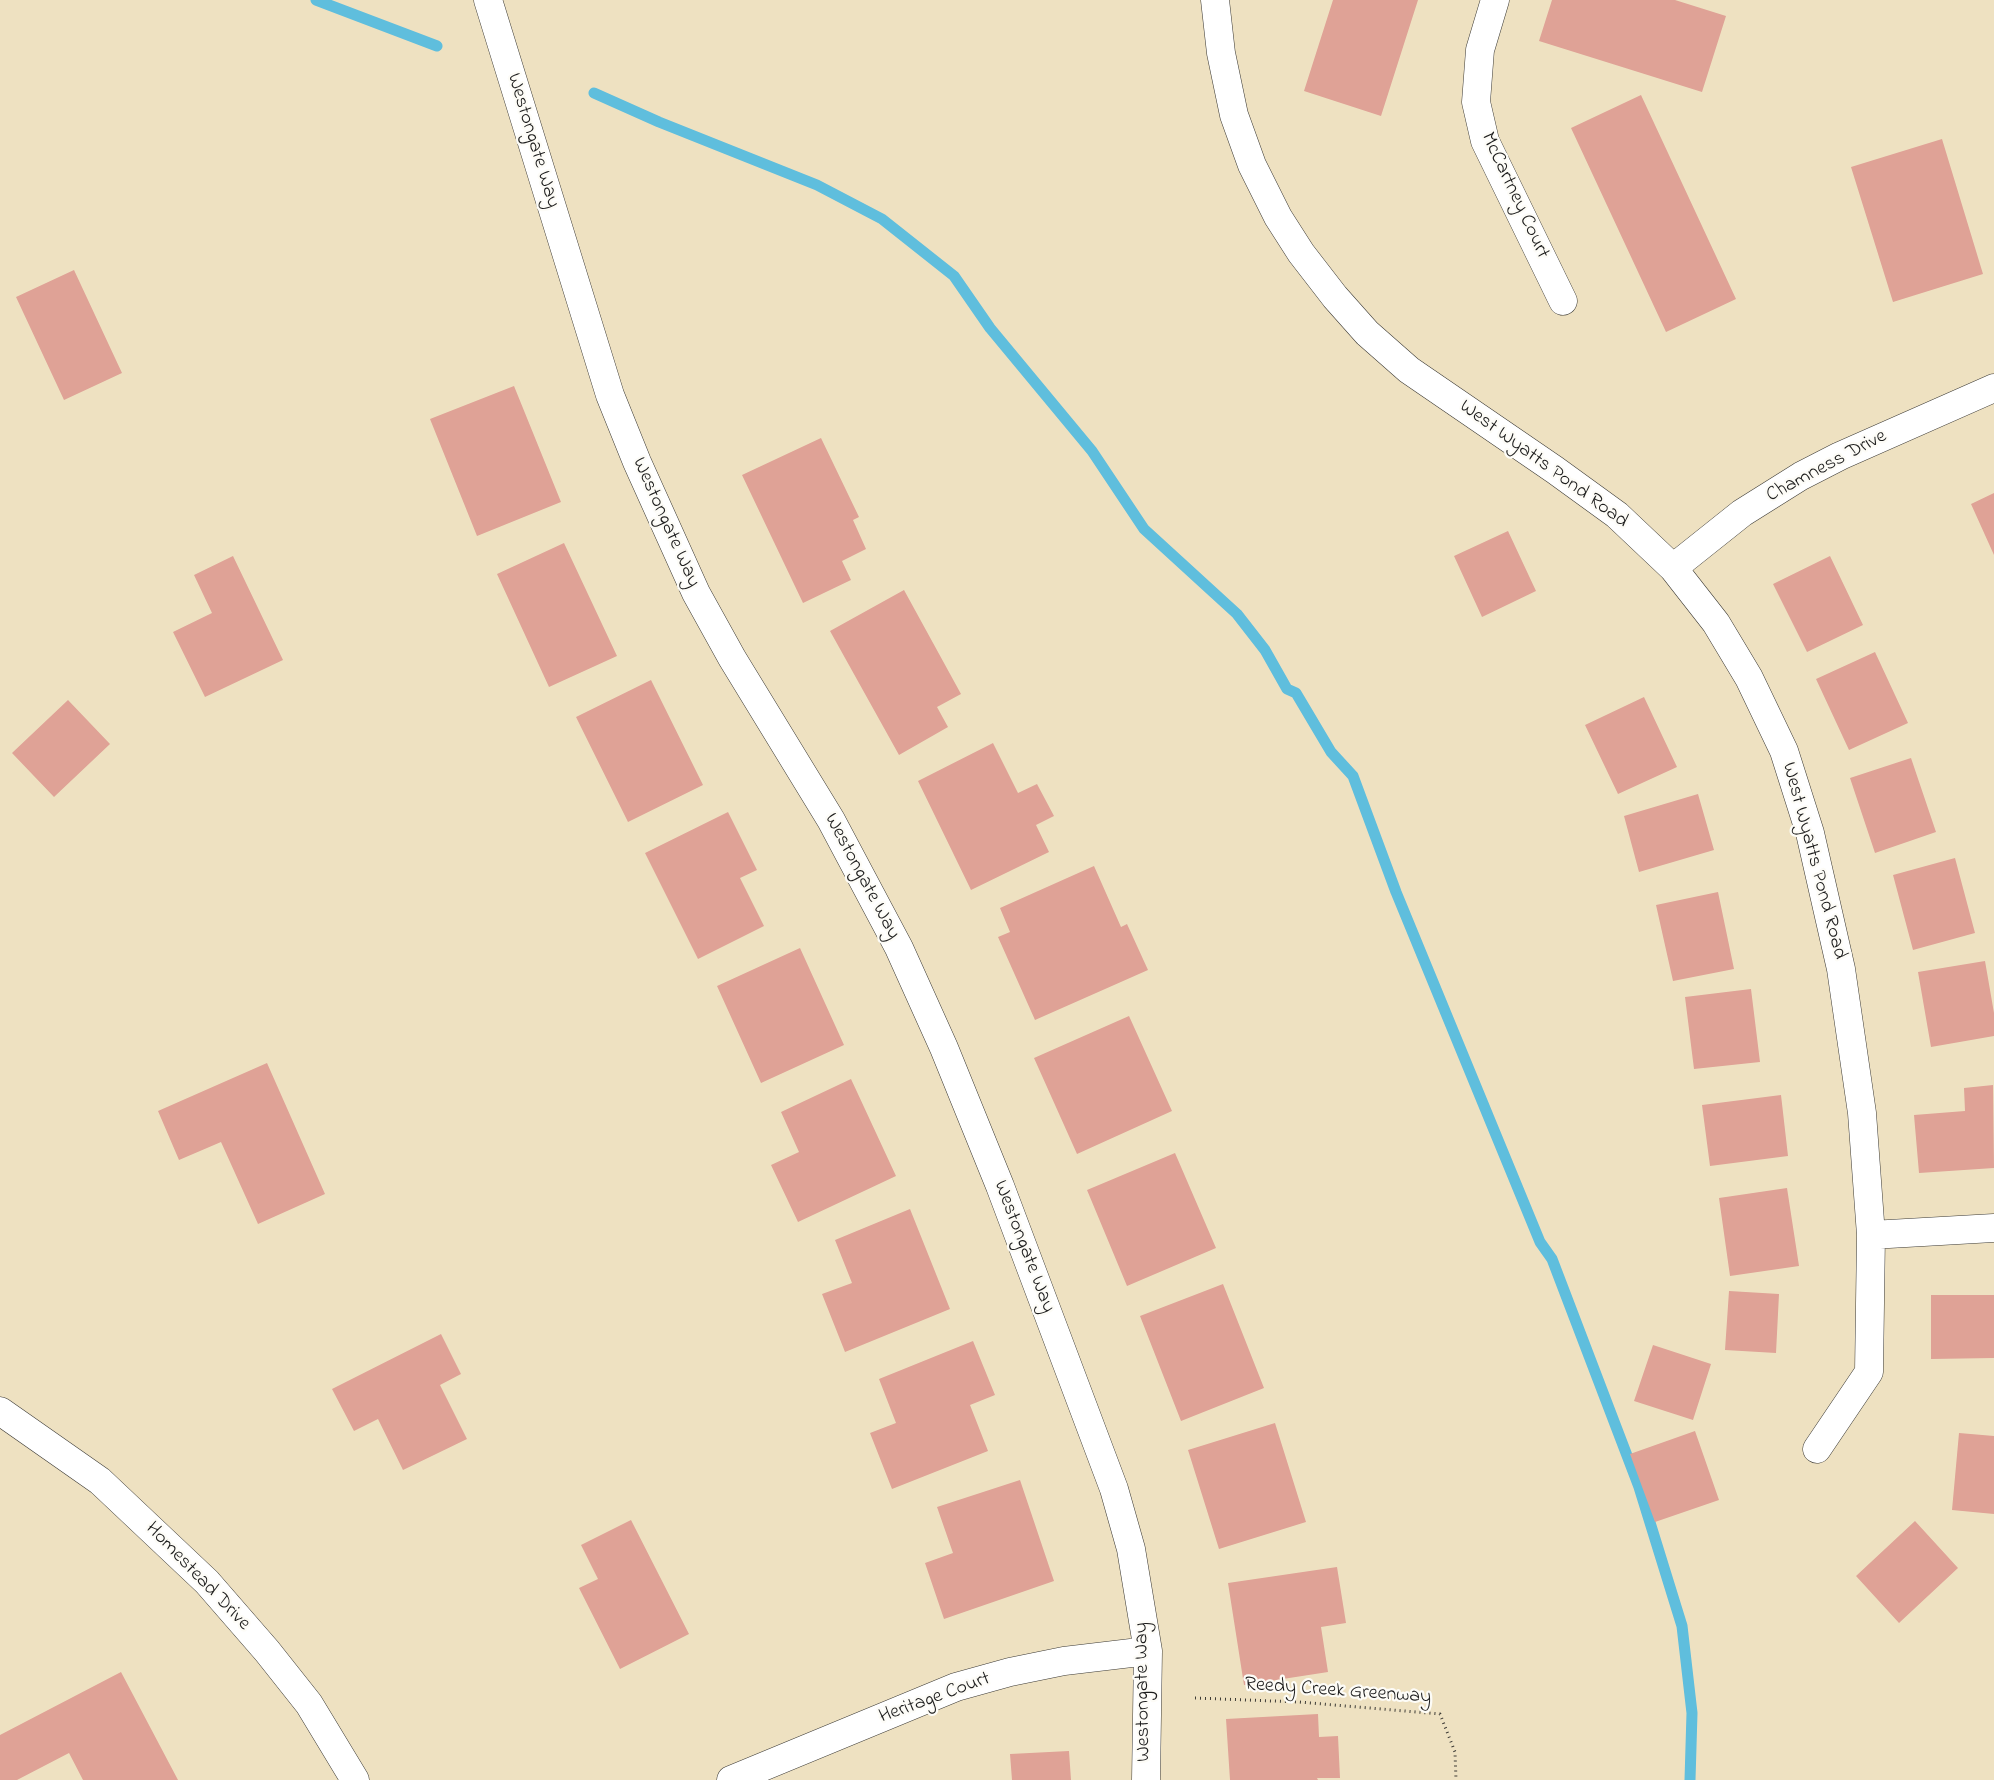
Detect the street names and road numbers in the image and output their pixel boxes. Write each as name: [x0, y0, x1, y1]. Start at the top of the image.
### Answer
street label: Westongate Way: [500, 71, 564, 211]
street label: McCartney Court: [1474, 129, 1554, 263]
street label: West Wyatts Pond Road: [1454, 396, 1632, 534]
street label: Chamness Drive: [1763, 425, 1891, 509]
street label: Westongate Way: [626, 454, 704, 592]
street label: West Wyatts Pond Road: [1775, 760, 1851, 962]
street label: Westongate Way: [818, 810, 904, 944]
street label: Westongate Way: [987, 1178, 1059, 1316]
street label: Homestead Drive: [139, 1518, 255, 1636]
street label: Westongate Way: [1131, 1622, 1157, 1762]
street label: Heritage Court: [876, 1668, 994, 1730]
street label: Reedy Creek Greenway: [1244, 1674, 1432, 1710]

